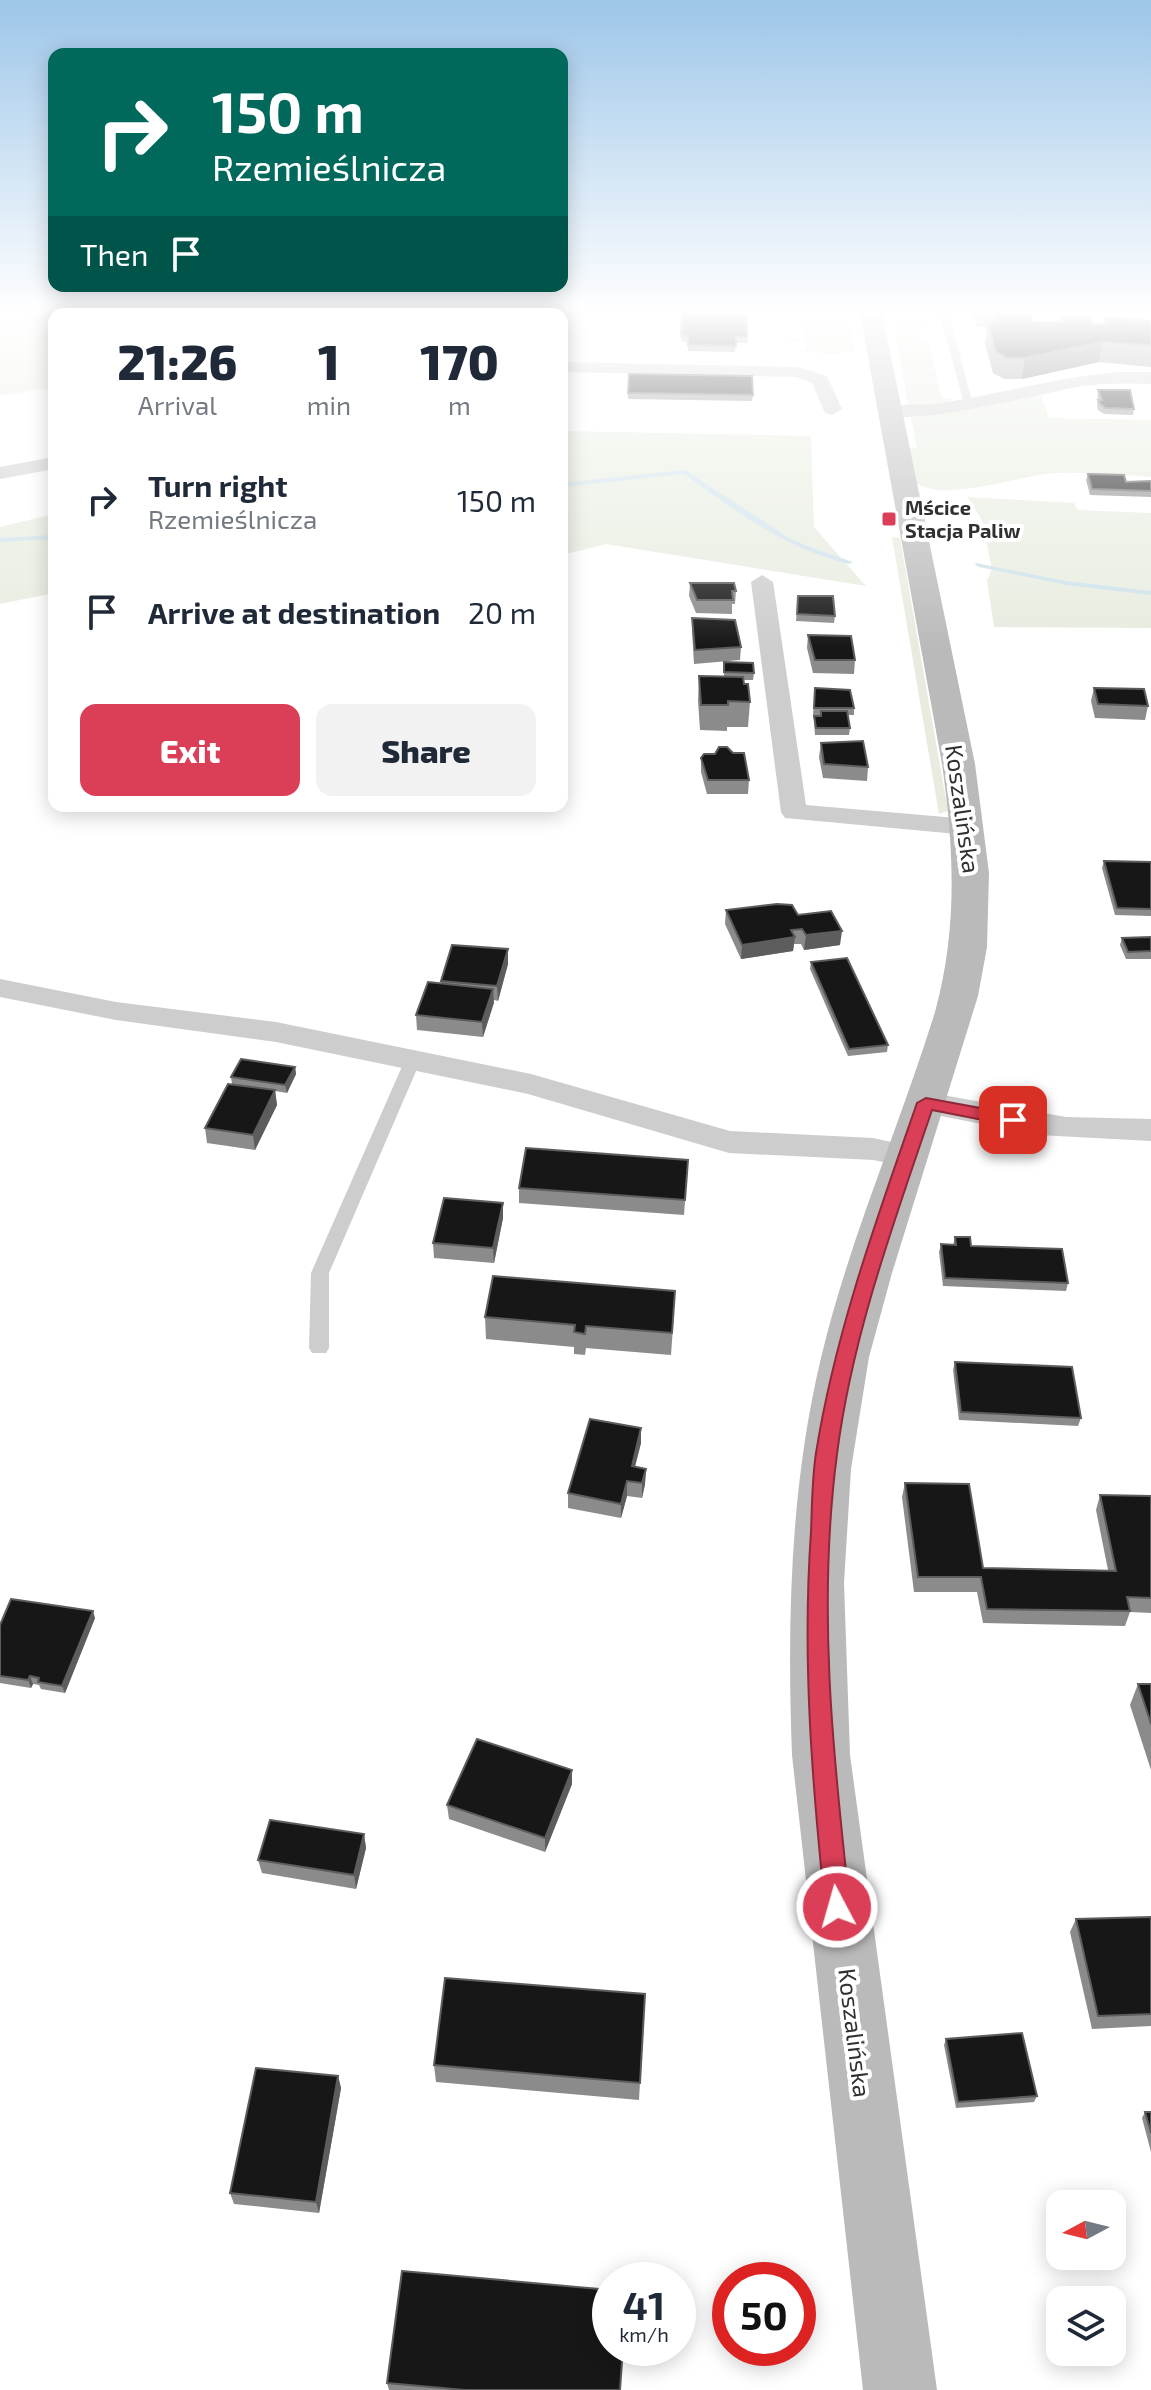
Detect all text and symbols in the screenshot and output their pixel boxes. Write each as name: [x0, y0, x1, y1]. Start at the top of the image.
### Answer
text: 150 m: [212, 77, 364, 144]
icon: right: [80, 80, 184, 184]
text: Rzemieślnicza: [212, 145, 446, 188]
icon: arrive: [164, 232, 208, 276]
text: Then: [80, 236, 148, 272]
text: 21:26: [117, 332, 237, 390]
text: 1: [318, 332, 340, 390]
text: 170: [420, 332, 499, 390]
text: Arrival: [138, 389, 217, 420]
text: min: [307, 389, 351, 420]
text: m: [448, 389, 471, 420]
text: Turn right: [148, 467, 288, 503]
icon: right: [80, 478, 124, 522]
text: 150 m: [457, 482, 536, 518]
place label: Mścice Stacja Paliw: [905, 495, 1020, 542]
text: Rzemieślnicza: [148, 503, 317, 534]
marker: Mścice Stacja Paliw: [880, 510, 898, 528]
icon: arrive: [80, 590, 124, 634]
text: Arrive at destination: [148, 594, 440, 630]
text: 20 m: [468, 594, 536, 630]
button: Exit: [80, 704, 300, 796]
button: Share: [316, 704, 536, 796]
street label: Koszalińska: [940, 743, 987, 875]
pin: [979, 1086, 1047, 1154]
icon: arrive: [991, 1098, 1035, 1142]
position arrow: [795, 1865, 879, 1949]
street label: Koszalińska: [833, 1967, 878, 2099]
north arrow: [1046, 2190, 1126, 2270]
map controls: [1046, 2190, 1126, 2366]
speed limit sign: 50: [712, 2262, 816, 2366]
text: 41: [623, 2280, 665, 2328]
button: layers: [1046, 2286, 1126, 2366]
text: km/h: [619, 2322, 669, 2346]

